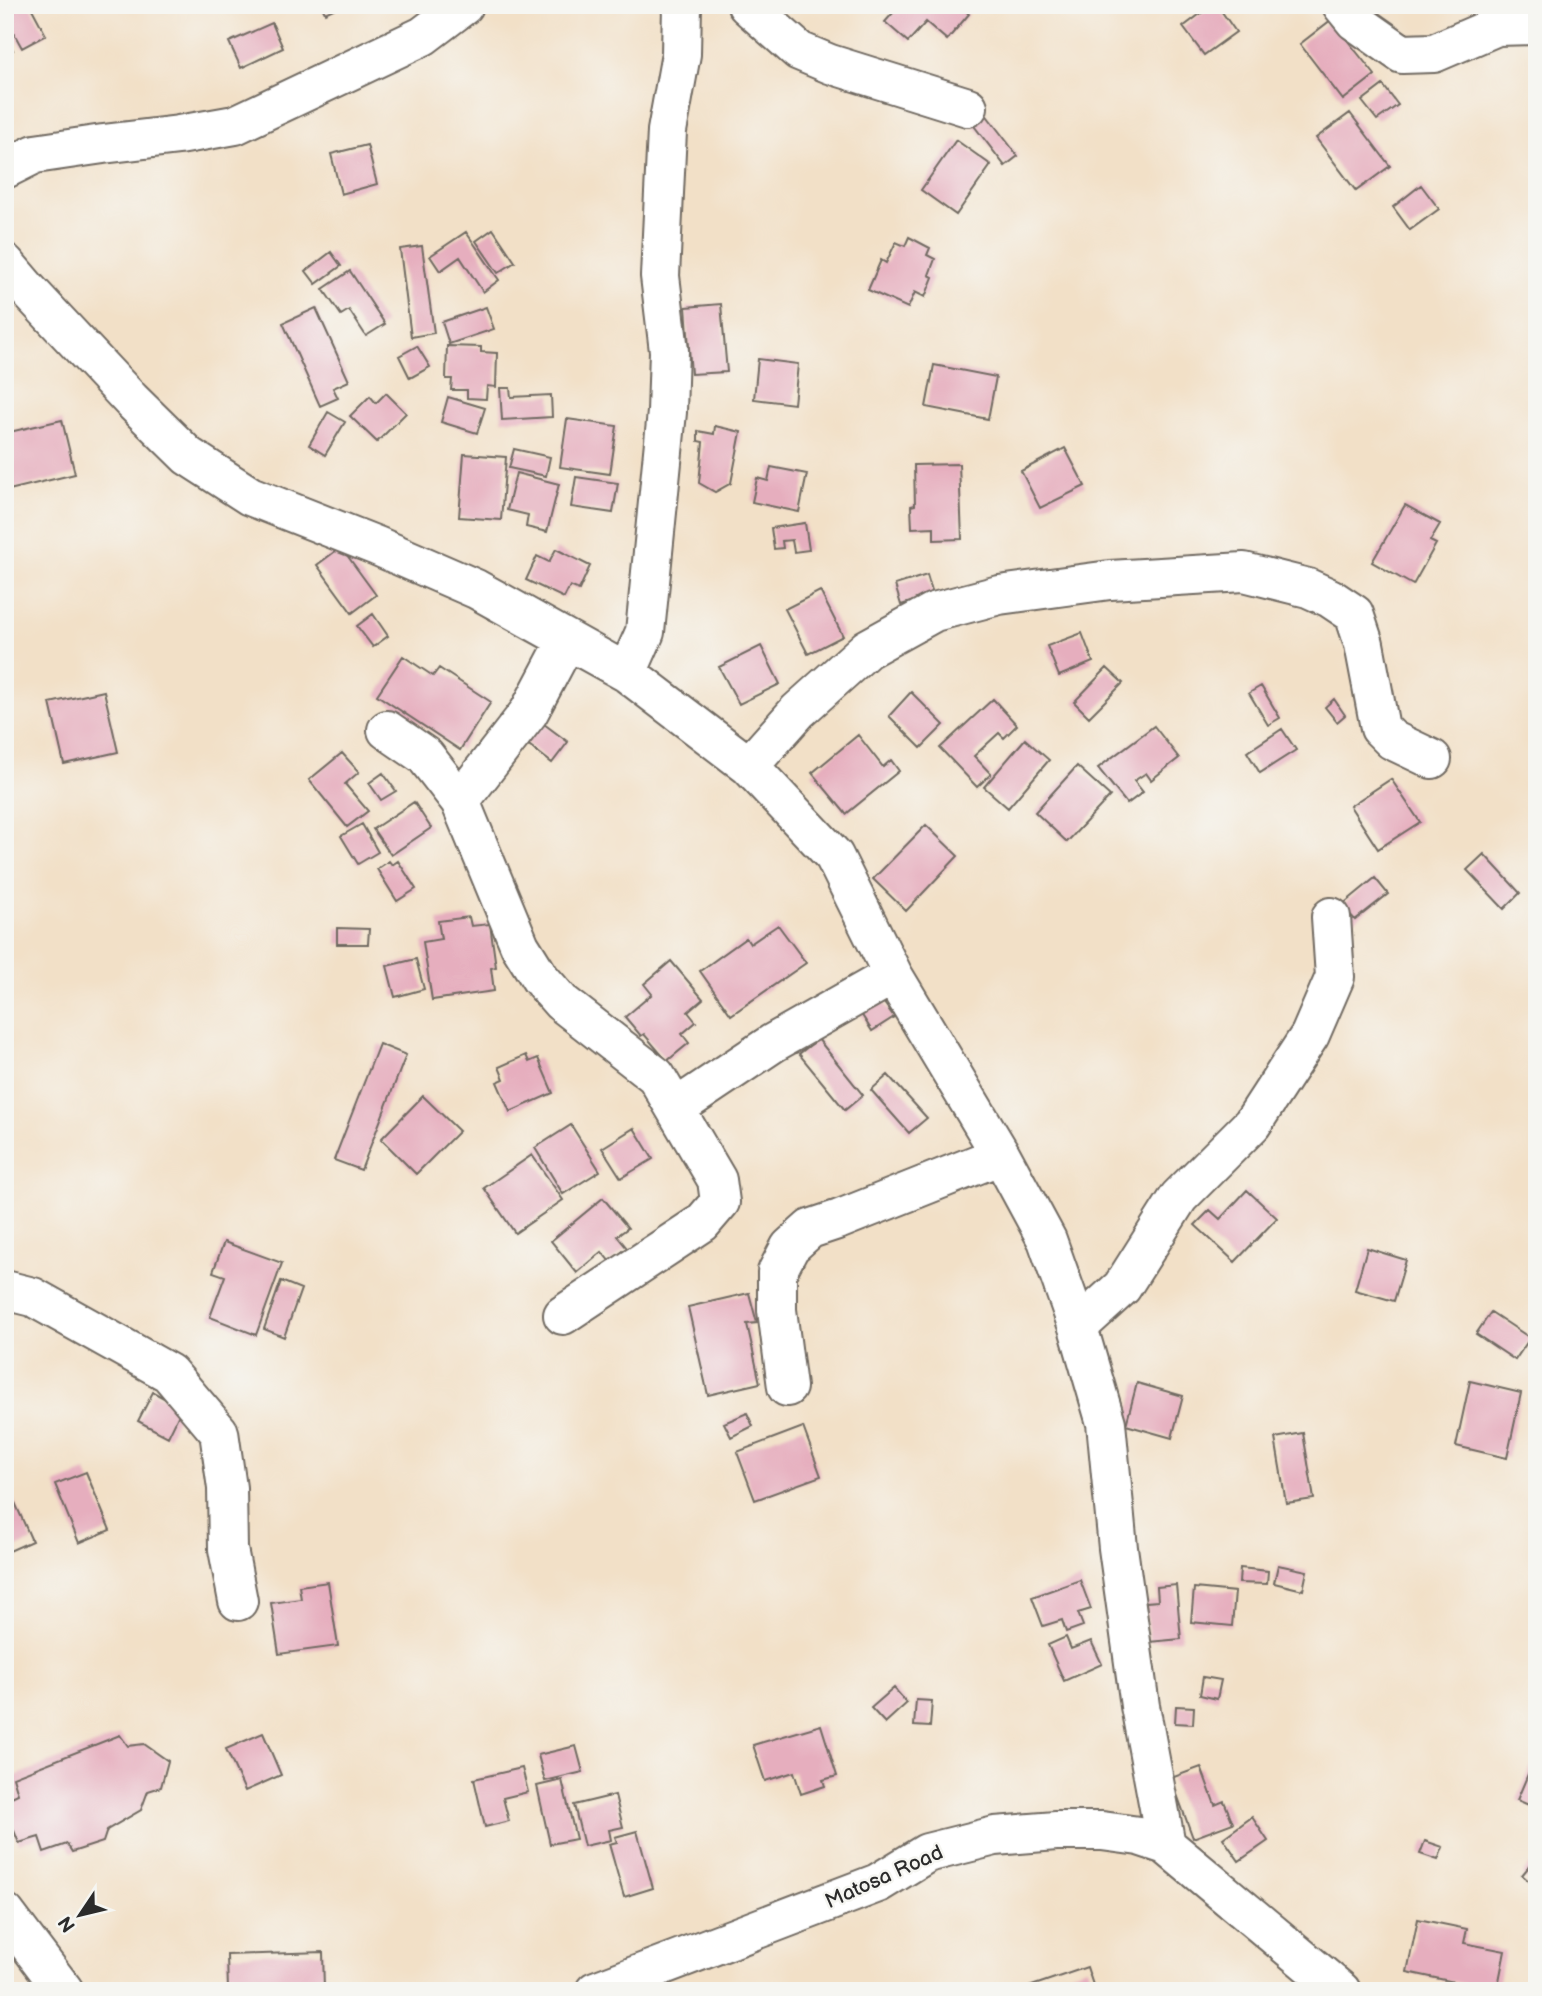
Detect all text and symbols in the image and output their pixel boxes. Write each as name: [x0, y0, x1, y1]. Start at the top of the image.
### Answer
street label: Matosa Road: [821, 1840, 947, 1914]
north arrow: [46, 1881, 116, 1951]
text: N: [54, 1911, 81, 1936]

